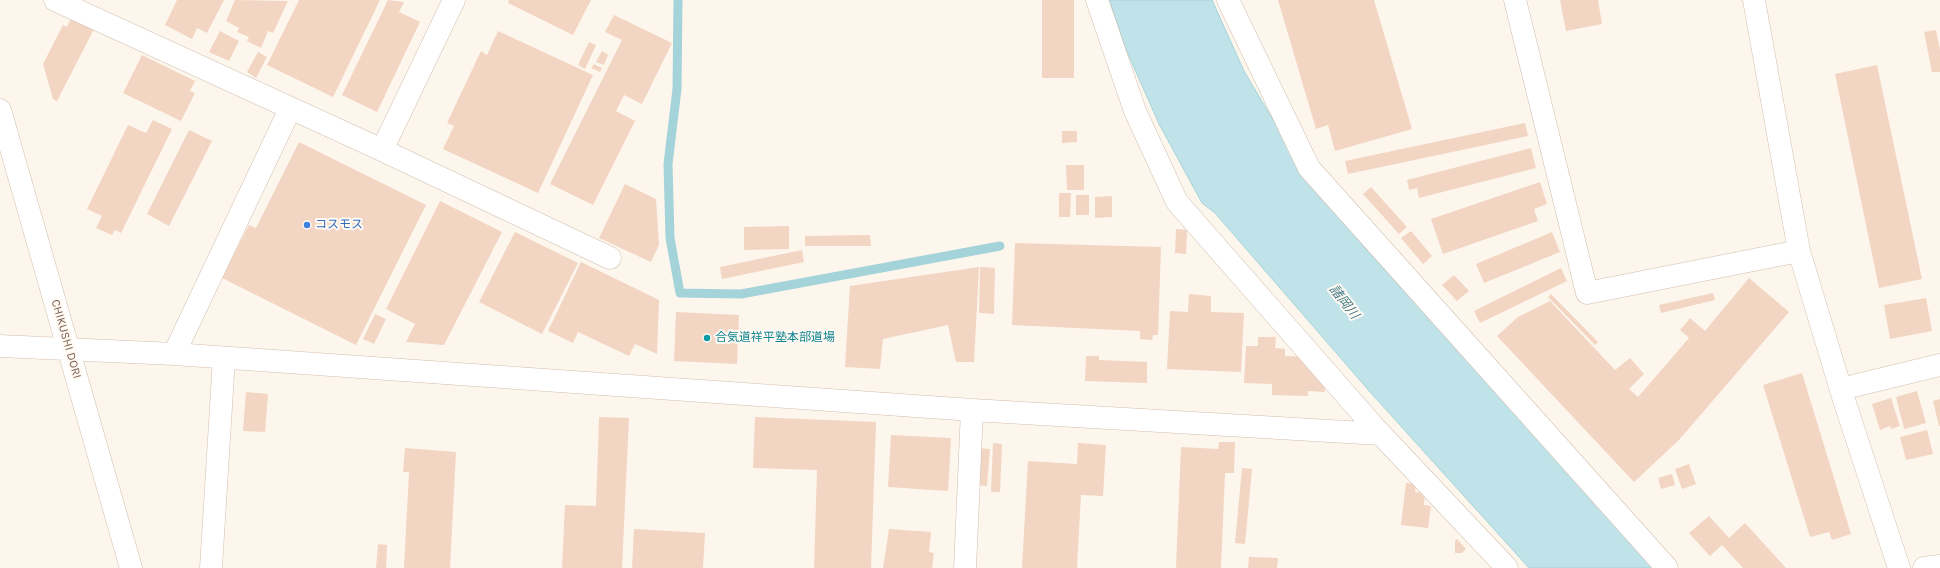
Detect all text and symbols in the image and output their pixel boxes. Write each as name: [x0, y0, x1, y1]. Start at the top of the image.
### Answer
place label: コスモス: [315, 218, 363, 232]
marker: コスモス: [302, 220, 312, 230]
water label: 諸岡川: [1326, 282, 1362, 322]
street label: CHIKUSHI DORI: [48, 298, 84, 380]
place label: 合気道祥平塾本部道場: [715, 331, 835, 345]
marker: 合気道祥平塾本部道場: [702, 333, 712, 343]

